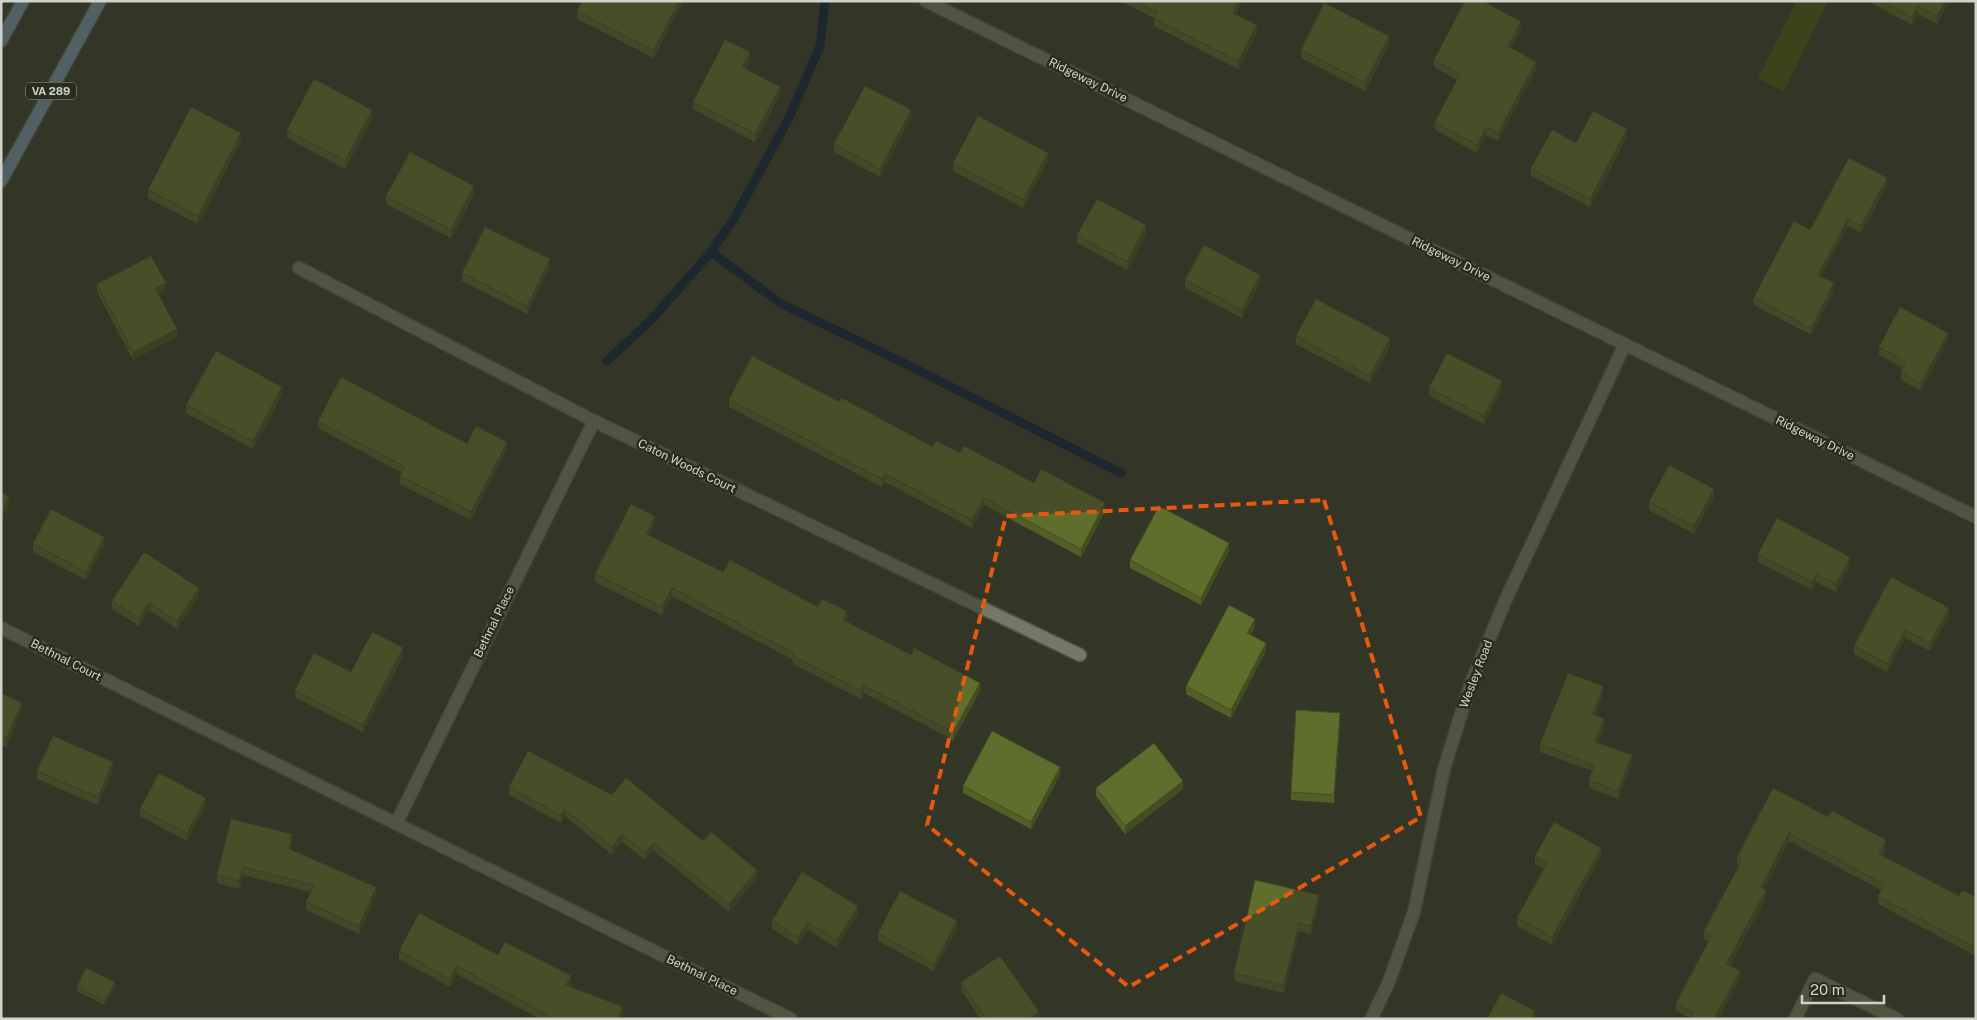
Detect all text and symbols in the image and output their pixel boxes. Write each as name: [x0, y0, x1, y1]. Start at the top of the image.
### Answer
street label: Ridgeway Drive: [1046, 55, 1130, 105]
road number: VA 289: [26, 82, 76, 100]
street label: Ridgeway Drive: [1409, 234, 1493, 284]
street label: Ridgeway Drive: [1773, 413, 1857, 463]
street label: Caton Woods Court: [636, 436, 739, 496]
street label: Bethnal Place: [471, 584, 517, 660]
street label: Bethnal Court: [28, 636, 104, 684]
street label: Wesley Road: [1457, 638, 1495, 710]
street label: Bethnal Place: [664, 952, 740, 998]
scale bar: [1802, 972, 1884, 1004]
text: 20 m: [1810, 981, 1845, 998]

